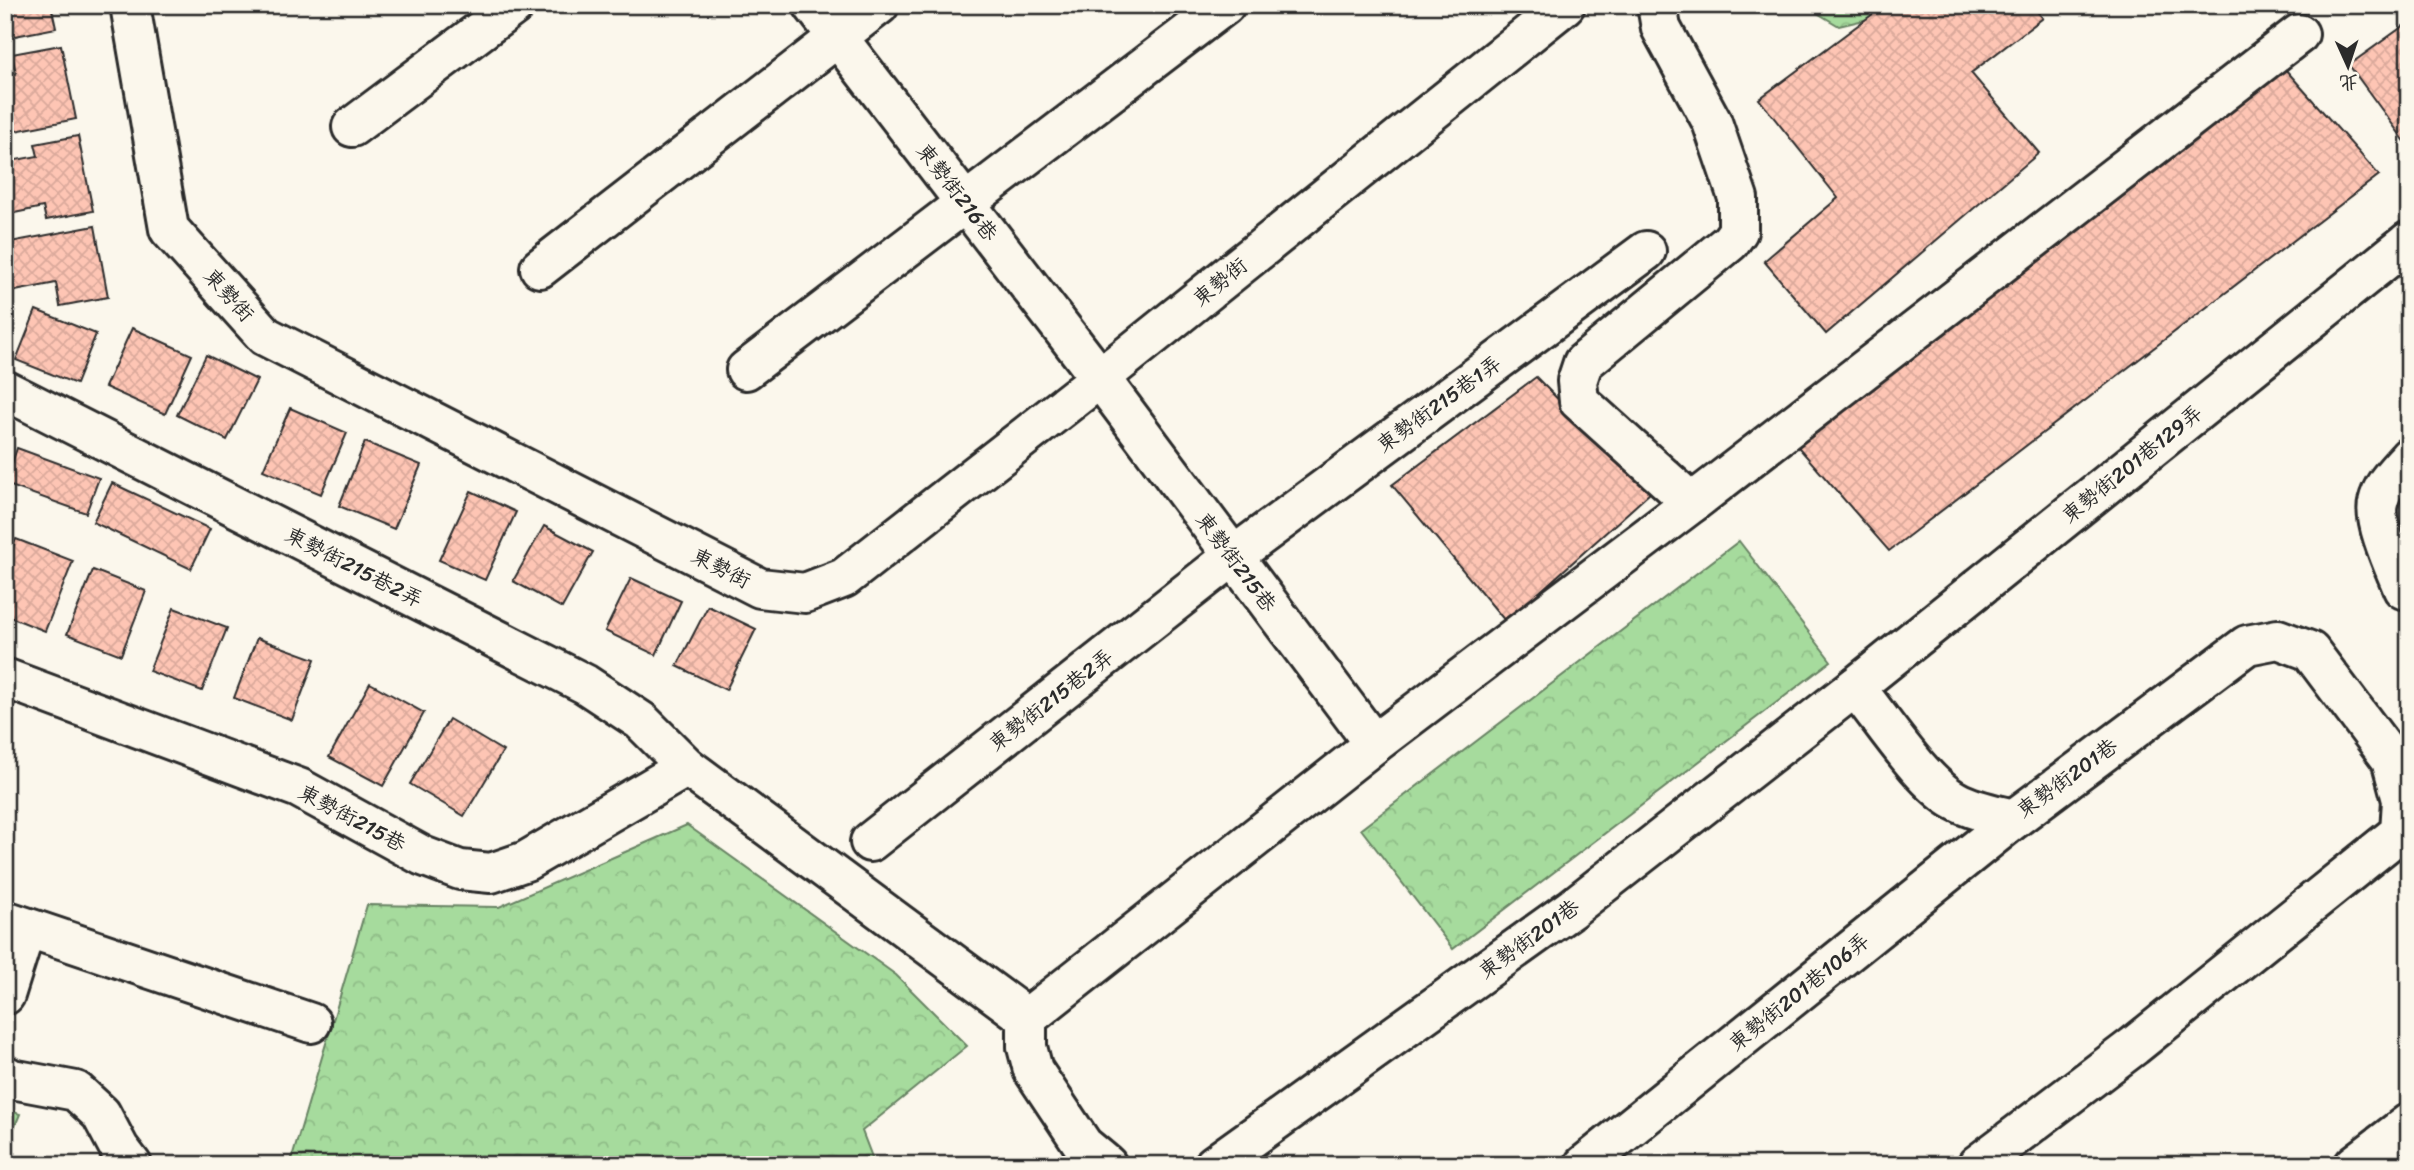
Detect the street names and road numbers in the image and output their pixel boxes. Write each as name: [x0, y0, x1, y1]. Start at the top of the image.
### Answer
street label: 東勢街216巷: [906, 134, 1008, 250]
street label: 東勢街: [1184, 247, 1256, 317]
street label: 東勢街: [194, 259, 264, 331]
street label: 東勢街215巷1弄: [1368, 345, 1510, 463]
street label: 東勢街201巷129弄: [2053, 395, 2211, 533]
street label: 東勢街215巷: [1185, 503, 1287, 621]
street label: 東勢街215巷2弄: [278, 516, 430, 618]
street label: 東勢街: [684, 537, 758, 599]
street label: 東勢街215巷2弄: [980, 639, 1122, 761]
street label: 東勢街201巷: [2008, 728, 2126, 828]
street label: 東勢街215巷: [291, 774, 413, 862]
street label: 東勢街201巷: [1470, 889, 1588, 989]
street label: 東勢街201巷106弄: [1720, 923, 1878, 1061]

